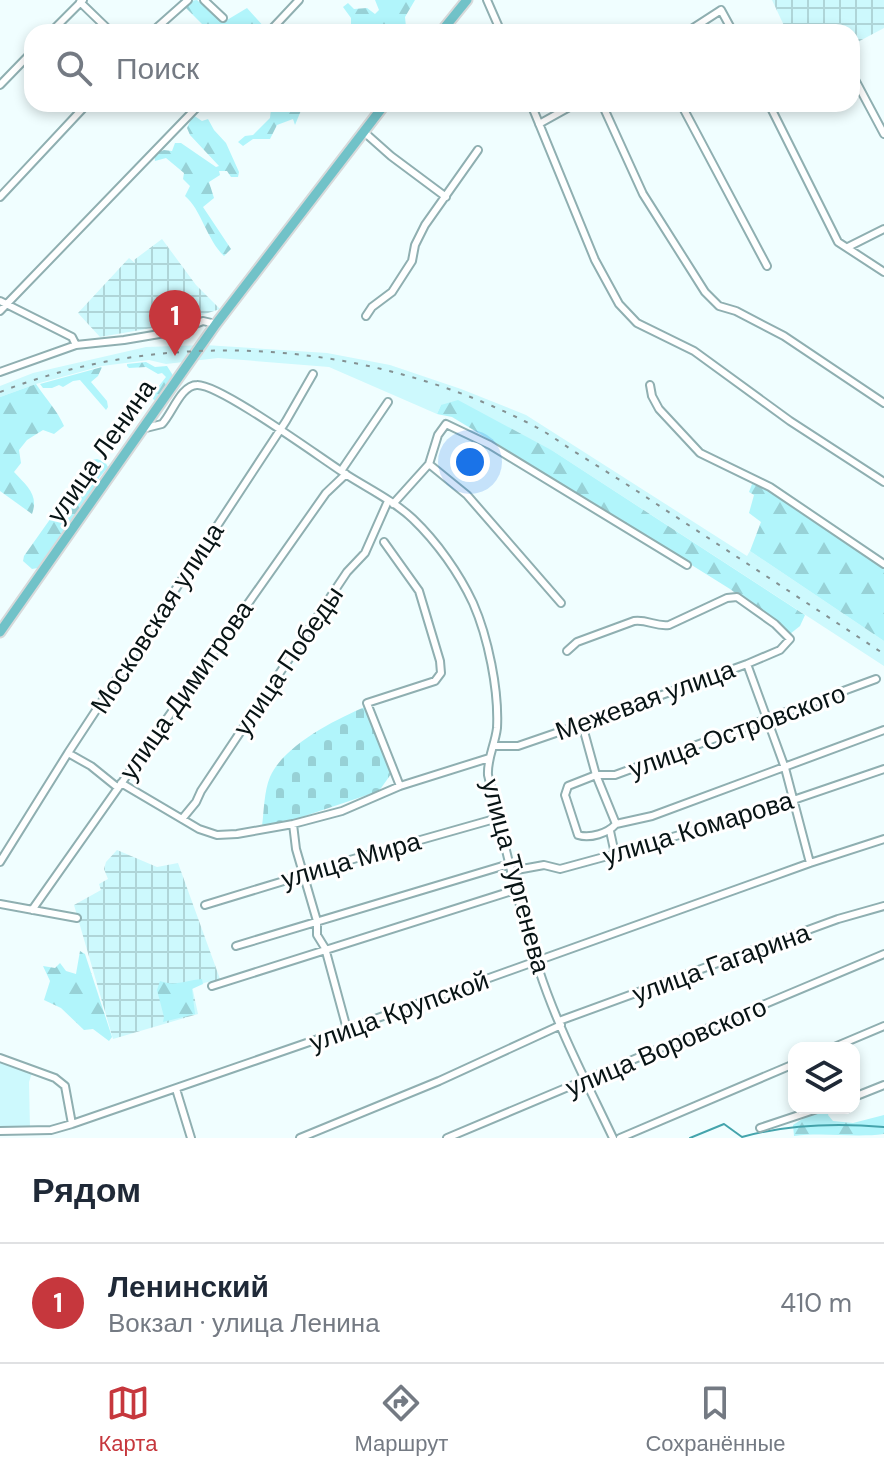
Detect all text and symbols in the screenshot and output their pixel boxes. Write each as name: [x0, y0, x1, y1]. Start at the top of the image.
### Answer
search box: [24, 24, 860, 112]
icon: search: [52, 46, 96, 90]
text: Поиск: [116, 49, 199, 88]
pin: 1: [149, 290, 201, 356]
street label: улица Ленина: [39, 372, 163, 529]
your location: [450, 442, 490, 482]
street label: Московская улица: [83, 516, 232, 720]
street label: улица Победы: [225, 579, 351, 743]
street label: улица Димитрова: [111, 593, 261, 786]
street label: Межевая улица: [551, 652, 740, 748]
street label: улица Островского: [624, 676, 850, 786]
street label: улица Тургенева: [474, 775, 558, 978]
street label: улица Комарова: [599, 783, 798, 873]
street label: улица Мира: [277, 824, 425, 896]
street label: улица Гагарина: [627, 915, 815, 1011]
street label: улица Крупской: [305, 963, 493, 1059]
street label: улица Воровского: [560, 989, 772, 1105]
map controls: [788, 1042, 860, 1114]
button: layers: [788, 1042, 860, 1114]
text: Рядом: [32, 1168, 141, 1213]
text: Ленинский: [108, 1267, 269, 1306]
text: 1: [53, 1286, 63, 1320]
text: 410 m: [780, 1286, 852, 1320]
text: Вокзал · улица Ленина: [108, 1306, 380, 1340]
tab: Карта: [99, 1381, 157, 1458]
tab: Маршрут: [355, 1381, 448, 1458]
tab: Сохранённые: [645, 1381, 785, 1458]

